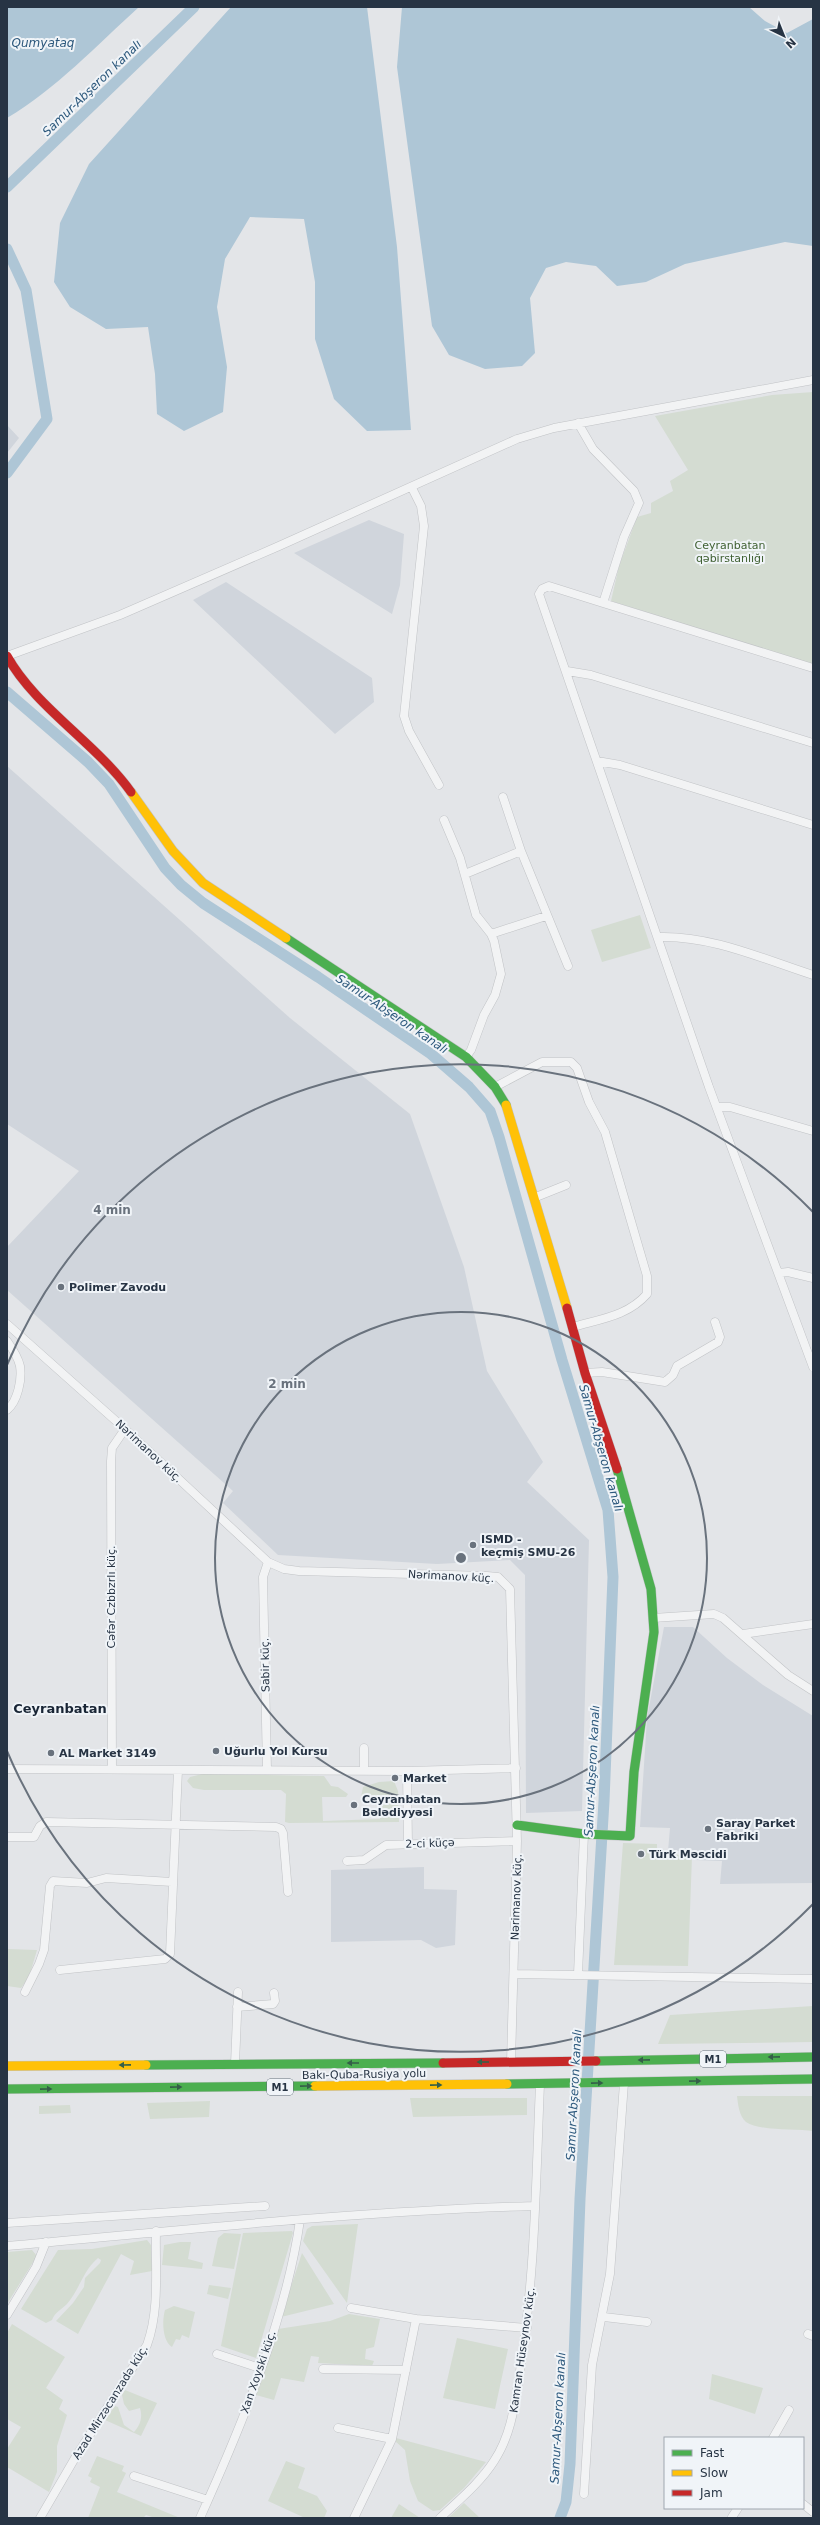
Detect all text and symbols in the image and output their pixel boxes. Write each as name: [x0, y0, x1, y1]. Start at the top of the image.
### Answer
north arrow: [764, 16, 804, 56]
text: N: [783, 35, 798, 51]
water label: Qumyataq: [12, 36, 75, 50]
water label: Samur-Abşeron kanalı: [40, 37, 144, 139]
park label: Ceyranbatan qəbirstanlığı: [695, 539, 765, 565]
water label: Samur-Abşeron kanalı: [333, 971, 451, 1057]
text: 4 min: [93, 1203, 131, 1217]
place label: Polimer Zavodu: [69, 1281, 166, 1294]
marker: Polimer Zavodu: [56, 1282, 66, 1292]
text: 2 min: [268, 1377, 306, 1391]
water label: Samur-Abşeron kanalı: [576, 1383, 626, 1513]
street label: Nərimanov küç.: [113, 1417, 185, 1486]
place label: ISMD - keçmiş SMU-26: [481, 1533, 576, 1559]
marker: ISMD - keçmiş SMU-26: [468, 1540, 478, 1550]
street label: Cəfər Czbbzrlı küç.: [105, 1546, 118, 1648]
centre of rings: [454, 1551, 468, 1565]
street label: Nərimanov küç.: [408, 1568, 494, 1585]
street label: Sabir küç.: [259, 1638, 272, 1692]
district label: Ceyranbatan: [13, 1701, 107, 1716]
water label: Samur-Abşeron kanalı: [582, 1705, 602, 1837]
place label: Uğurlu Yol Kursu: [224, 1745, 328, 1758]
marker: Uğurlu Yol Kursu: [211, 1746, 221, 1756]
place label: AL Market 3149: [59, 1747, 156, 1760]
marker: AL Market 3149: [46, 1748, 56, 1758]
place label: Market: [403, 1772, 447, 1785]
marker: Market: [390, 1773, 400, 1783]
place label: Ceyranbatan Bələdiyyəsi: [362, 1793, 441, 1819]
marker: Ceyranbatan Bələdiyyəsi: [349, 1800, 359, 1810]
place label: Saray Parket Fabriki: [716, 1817, 795, 1843]
marker: Saray Parket Fabriki: [703, 1824, 713, 1834]
street label: 2-ci küçə: [405, 1836, 455, 1851]
place label: Türk Məscidi: [649, 1848, 727, 1861]
marker: Türk Məscidi: [636, 1849, 646, 1859]
street label: Nərimanov küç.: [508, 1854, 525, 1940]
water label: Samur-Abşeron kanalı: [564, 2029, 584, 2161]
road number: M1: [700, 2051, 726, 2067]
one-way arrow: [768, 2054, 780, 2061]
one-way arrow: [638, 2057, 650, 2064]
one-way arrow: [476, 2059, 489, 2065]
one-way arrow: [346, 2060, 359, 2066]
one-way arrow: [118, 2062, 131, 2068]
street label: Bakı-Quba-Rusiya yolu: [302, 2067, 426, 2082]
one-way arrow: [689, 2078, 701, 2085]
road number: M1: [267, 2079, 293, 2095]
one-way arrow: [591, 2080, 604, 2086]
one-way arrow: [430, 2082, 443, 2088]
one-way arrow: [300, 2083, 313, 2089]
one-way arrow: [170, 2084, 182, 2091]
one-way arrow: [40, 2086, 53, 2092]
street label: Kamran Hüseynov küç.: [507, 2286, 538, 2414]
street label: Xan Xoyski küç.: [238, 2329, 279, 2415]
street label: Azad Mirzəcanzadə küç.: [70, 2343, 151, 2462]
water label: Samur-Abşeron kanalı: [548, 2352, 568, 2484]
legend: [664, 2437, 804, 2509]
text: Fast: [700, 2446, 724, 2460]
text: Slow: [700, 2466, 728, 2480]
text: Jam: [699, 2486, 723, 2500]

